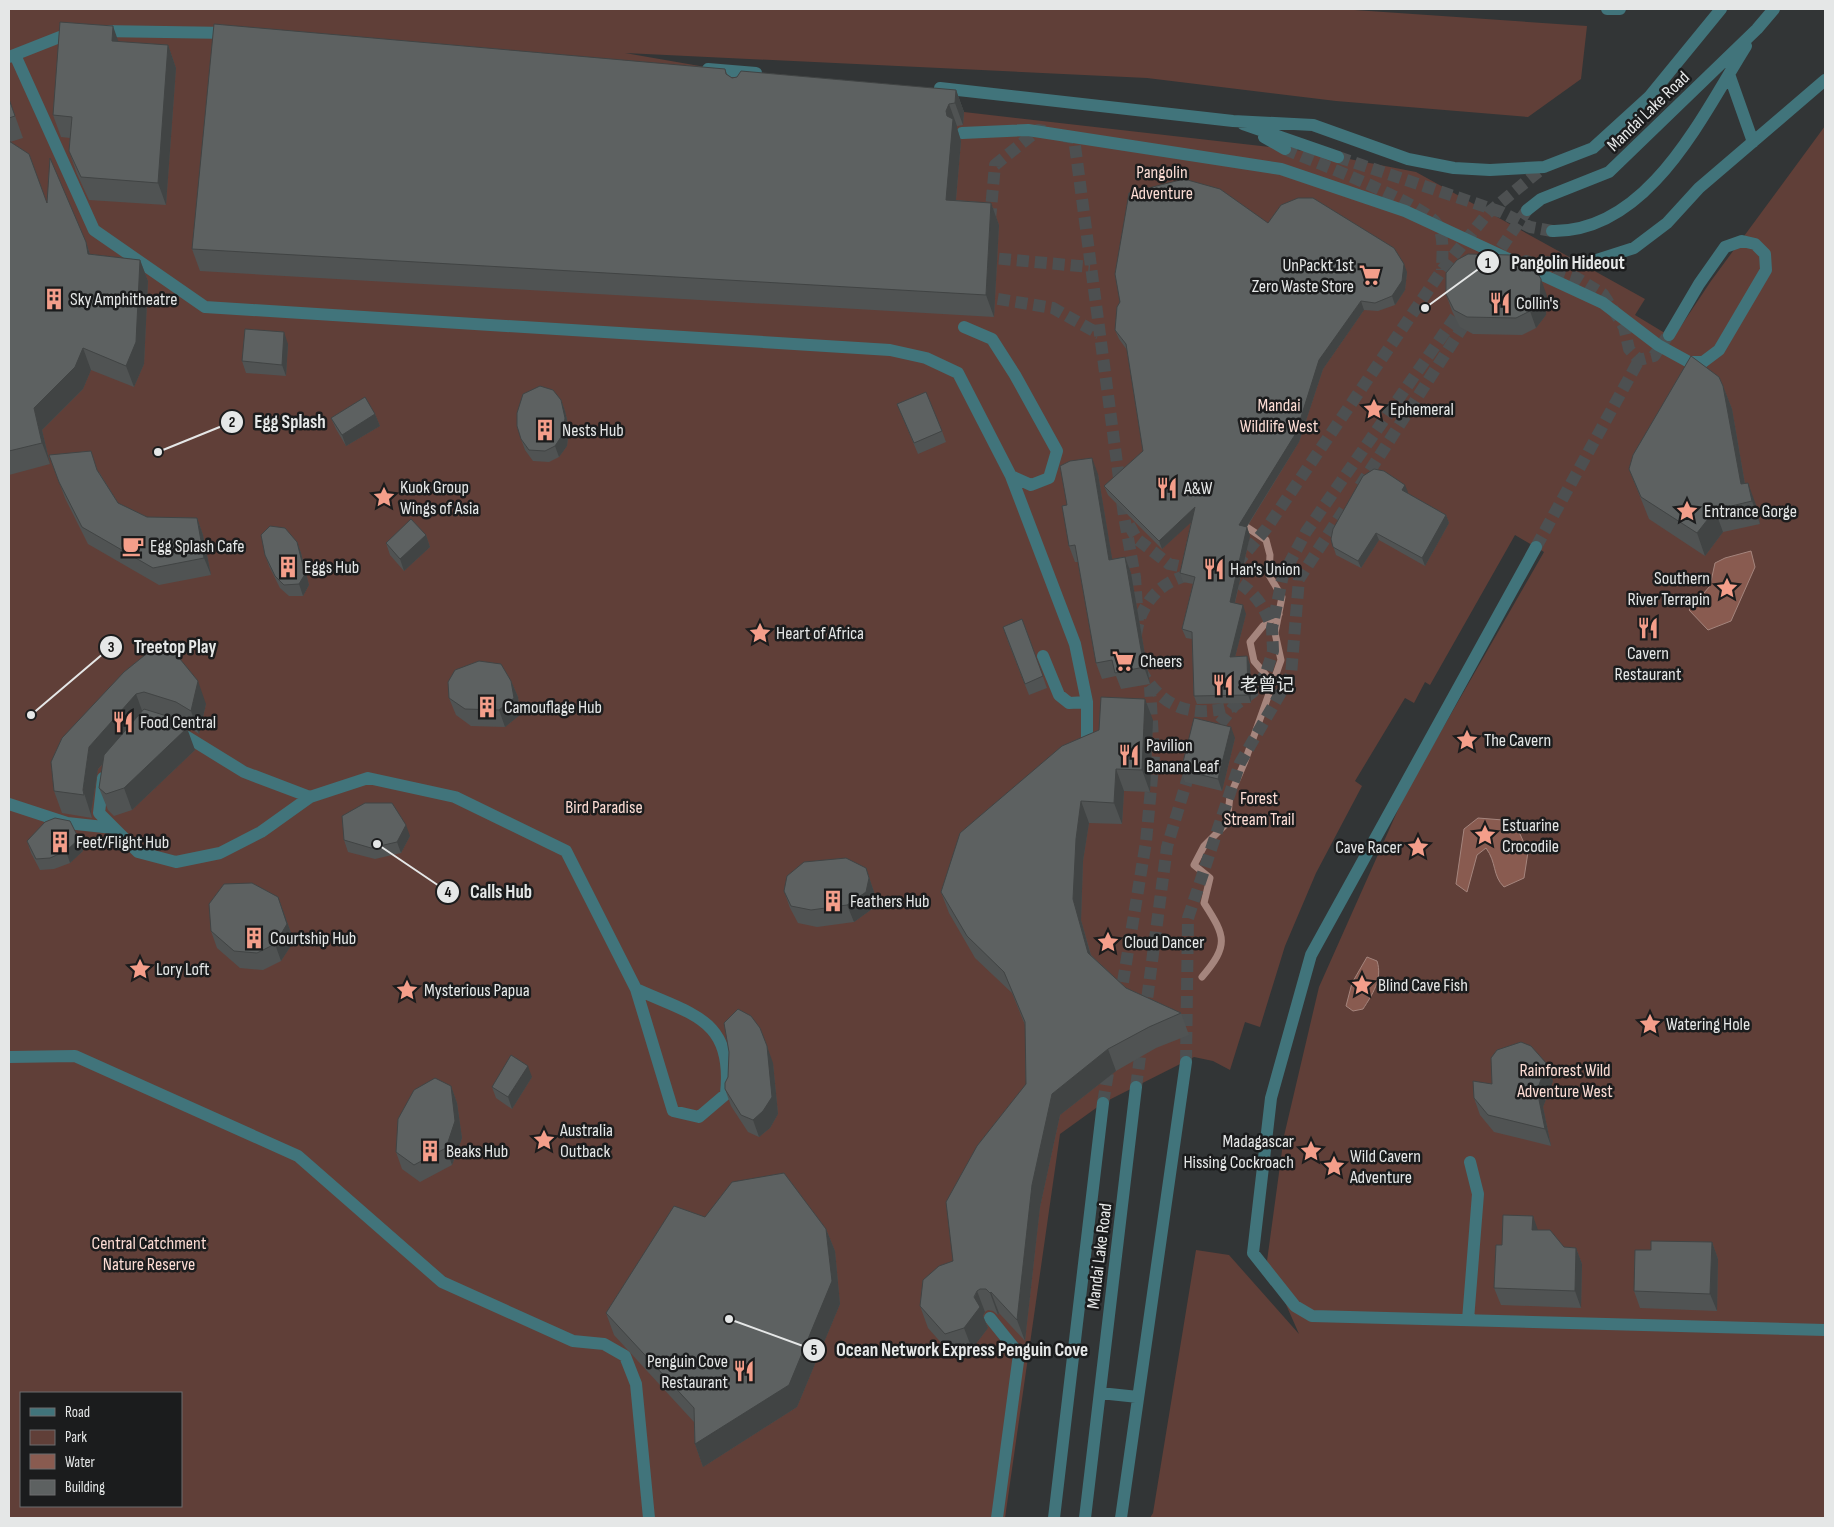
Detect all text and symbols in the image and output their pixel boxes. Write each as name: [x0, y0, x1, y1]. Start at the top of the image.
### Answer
street label: Mandai Lake Road: [1603, 67, 1694, 156]
park label: Pangolin Adventure: [1130, 162, 1193, 204]
callout: Pangolin Hideout: [1476, 245, 1634, 279]
text: Pangolin Hideout: [1511, 252, 1625, 275]
text: 1: [1485, 254, 1491, 273]
place label: UnPackt 1st Zero Waste Store: [1252, 255, 1355, 297]
supermarket icon: UnPackt 1st Zero Waste Store: [1357, 262, 1383, 288]
building icon: Sky Amphitheatre: [41, 286, 67, 312]
place label: Sky Amphitheatre: [70, 289, 177, 310]
restaurant icon: Collin's: [1487, 290, 1513, 316]
place label: Collin's: [1516, 293, 1559, 314]
park label: Mandai Wildlife West: [1240, 395, 1319, 437]
place icon: Ephemeral: [1361, 396, 1387, 422]
place label: Ephemeral: [1390, 399, 1454, 420]
callout: Egg Splash: [219, 405, 336, 439]
text: Egg Splash: [254, 411, 326, 434]
text: 2: [229, 413, 235, 432]
building icon: Nests Hub: [532, 417, 558, 443]
place label: Nests Hub: [562, 420, 624, 441]
restaurant icon: A&W: [1154, 475, 1180, 501]
place label: Kuok Group Wings of Asia: [400, 477, 479, 519]
place label: A&W: [1183, 478, 1213, 499]
place icon: Kuok Group Wings of Asia: [371, 484, 397, 510]
place icon: Entrance Gorge: [1674, 498, 1700, 524]
place label: Entrance Gorge: [1704, 501, 1797, 522]
cafe icon: Egg Splash Cafe: [120, 533, 146, 559]
place label: Egg Splash Cafe: [150, 536, 245, 557]
building icon: Eggs Hub: [275, 554, 301, 580]
restaurant icon: Han's Union: [1201, 556, 1227, 582]
place label: Eggs Hub: [304, 557, 359, 578]
place label: Han's Union: [1230, 559, 1300, 580]
place label: Southern River Terrapin: [1627, 568, 1710, 610]
place icon: Southern River Terrapin: [1714, 575, 1740, 601]
restaurant icon: Cavern Restaurant: [1635, 615, 1661, 641]
place icon: Heart of Africa: [747, 620, 773, 646]
place label: Heart of Africa: [776, 623, 864, 644]
callout: Treetop Play: [98, 630, 226, 664]
text: Treetop Play: [134, 636, 216, 659]
text: 3: [108, 638, 115, 657]
place label: Cavern Restaurant: [1615, 643, 1682, 685]
supermarket icon: Cheers: [1110, 648, 1136, 674]
place label: Cheers: [1140, 651, 1182, 672]
restaurant icon: 老曾记: [1210, 672, 1236, 698]
place label: 老曾记: [1240, 675, 1294, 696]
building icon: Camouflage Hub: [474, 694, 500, 720]
place label: Camouflage Hub: [504, 697, 602, 718]
restaurant icon: Food Central: [110, 709, 136, 735]
place label: Food Central: [140, 712, 216, 733]
place icon: The Cavern: [1454, 727, 1480, 753]
place label: The Cavern: [1484, 730, 1551, 751]
place label: Pavilion Banana Leaf: [1146, 735, 1220, 777]
restaurant icon: Pavilion Banana Leaf: [1116, 742, 1142, 768]
park label: Forest Stream Trail: [1223, 788, 1295, 830]
park label: Bird Paradise: [565, 797, 643, 818]
place label: Estuarine Crocodile: [1502, 815, 1559, 857]
place icon: Estuarine Crocodile: [1472, 822, 1498, 848]
building icon: Feet/Flight Hub: [47, 829, 73, 855]
place label: Feet/Flight Hub: [76, 832, 169, 853]
place icon: Cave Racer: [1405, 834, 1431, 860]
place label: Cave Racer: [1335, 837, 1402, 858]
callout: Calls Hub: [435, 875, 542, 909]
text: Calls Hub: [470, 881, 532, 904]
text: 4: [445, 883, 452, 902]
building icon: Feathers Hub: [820, 888, 846, 914]
place label: Feathers Hub: [850, 891, 930, 912]
building icon: Courtship Hub: [241, 925, 267, 951]
place label: Courtship Hub: [270, 928, 356, 949]
place icon: Cloud Dancer: [1095, 929, 1121, 955]
place label: Cloud Dancer: [1124, 932, 1204, 953]
place icon: Lory Loft: [127, 956, 153, 982]
place label: Lory Loft: [156, 959, 210, 980]
place icon: Blind Cave Fish: [1349, 972, 1375, 998]
place label: Blind Cave Fish: [1378, 975, 1468, 996]
place icon: Mysterious Papua: [394, 977, 420, 1003]
place label: Mysterious Papua: [424, 980, 530, 1001]
place icon: Watering Hole: [1637, 1011, 1663, 1037]
place label: Watering Hole: [1666, 1014, 1750, 1035]
park label: Rainforest Wild Adventure West: [1516, 1060, 1613, 1102]
place label: Australia Outback: [559, 1120, 613, 1162]
place icon: Australia Outback: [531, 1127, 557, 1153]
place label: Madagascar Hissing Cockroach: [1183, 1131, 1294, 1173]
building icon: Beaks Hub: [417, 1138, 443, 1164]
place icon: Madagascar Hissing Cockroach: [1298, 1138, 1324, 1164]
place label: Beaks Hub: [446, 1141, 508, 1162]
place label: Wild Cavern Adventure: [1349, 1146, 1421, 1188]
place icon: Wild Cavern Adventure: [1321, 1153, 1347, 1179]
street label: Mandai Lake Road: [1083, 1202, 1116, 1310]
park label: Central Catchment Nature Reserve: [92, 1233, 207, 1275]
callout: Ocean Network Express Penguin Cove: [801, 1333, 1098, 1367]
text: Ocean Network Express Penguin Cove: [836, 1339, 1088, 1362]
text: 5: [811, 1341, 818, 1360]
place label: Penguin Cove Restaurant: [647, 1351, 729, 1393]
restaurant icon: Penguin Cove Restaurant: [731, 1358, 757, 1384]
legend: [20, 1392, 182, 1507]
text: Road: [65, 1403, 90, 1422]
text: Park: [65, 1428, 87, 1447]
text: Water: [65, 1453, 96, 1472]
text: Building: [65, 1478, 105, 1497]

